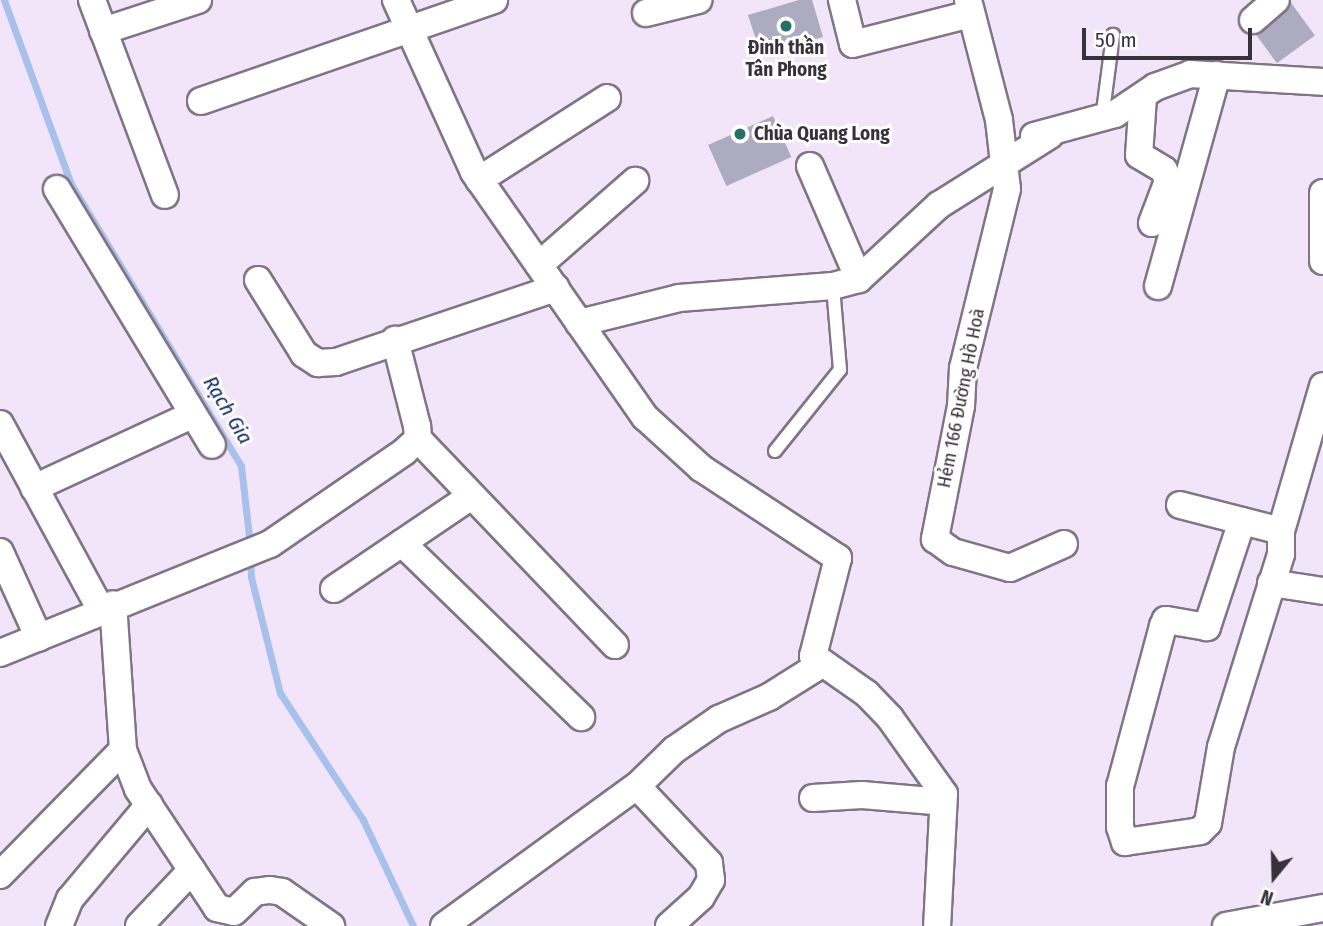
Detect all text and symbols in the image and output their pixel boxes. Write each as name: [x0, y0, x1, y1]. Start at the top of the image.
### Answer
scale bar: [1085, 14, 1255, 58]
marker: Đình thần Tân Phong: [778, 18, 794, 34]
text: 50 m: [1095, 27, 1137, 53]
place label: Đình thần Tân Phong: [745, 37, 827, 81]
place label: Chùa Quang Long: [754, 123, 890, 145]
marker: Chùa Quang Long: [732, 126, 748, 142]
street label: Hẻm 166 Đường Hồ Hoà: [932, 306, 990, 490]
water label: Rạch Gia: [198, 371, 258, 449]
north arrow: [1239, 842, 1309, 912]
text: N: [1258, 885, 1276, 910]

